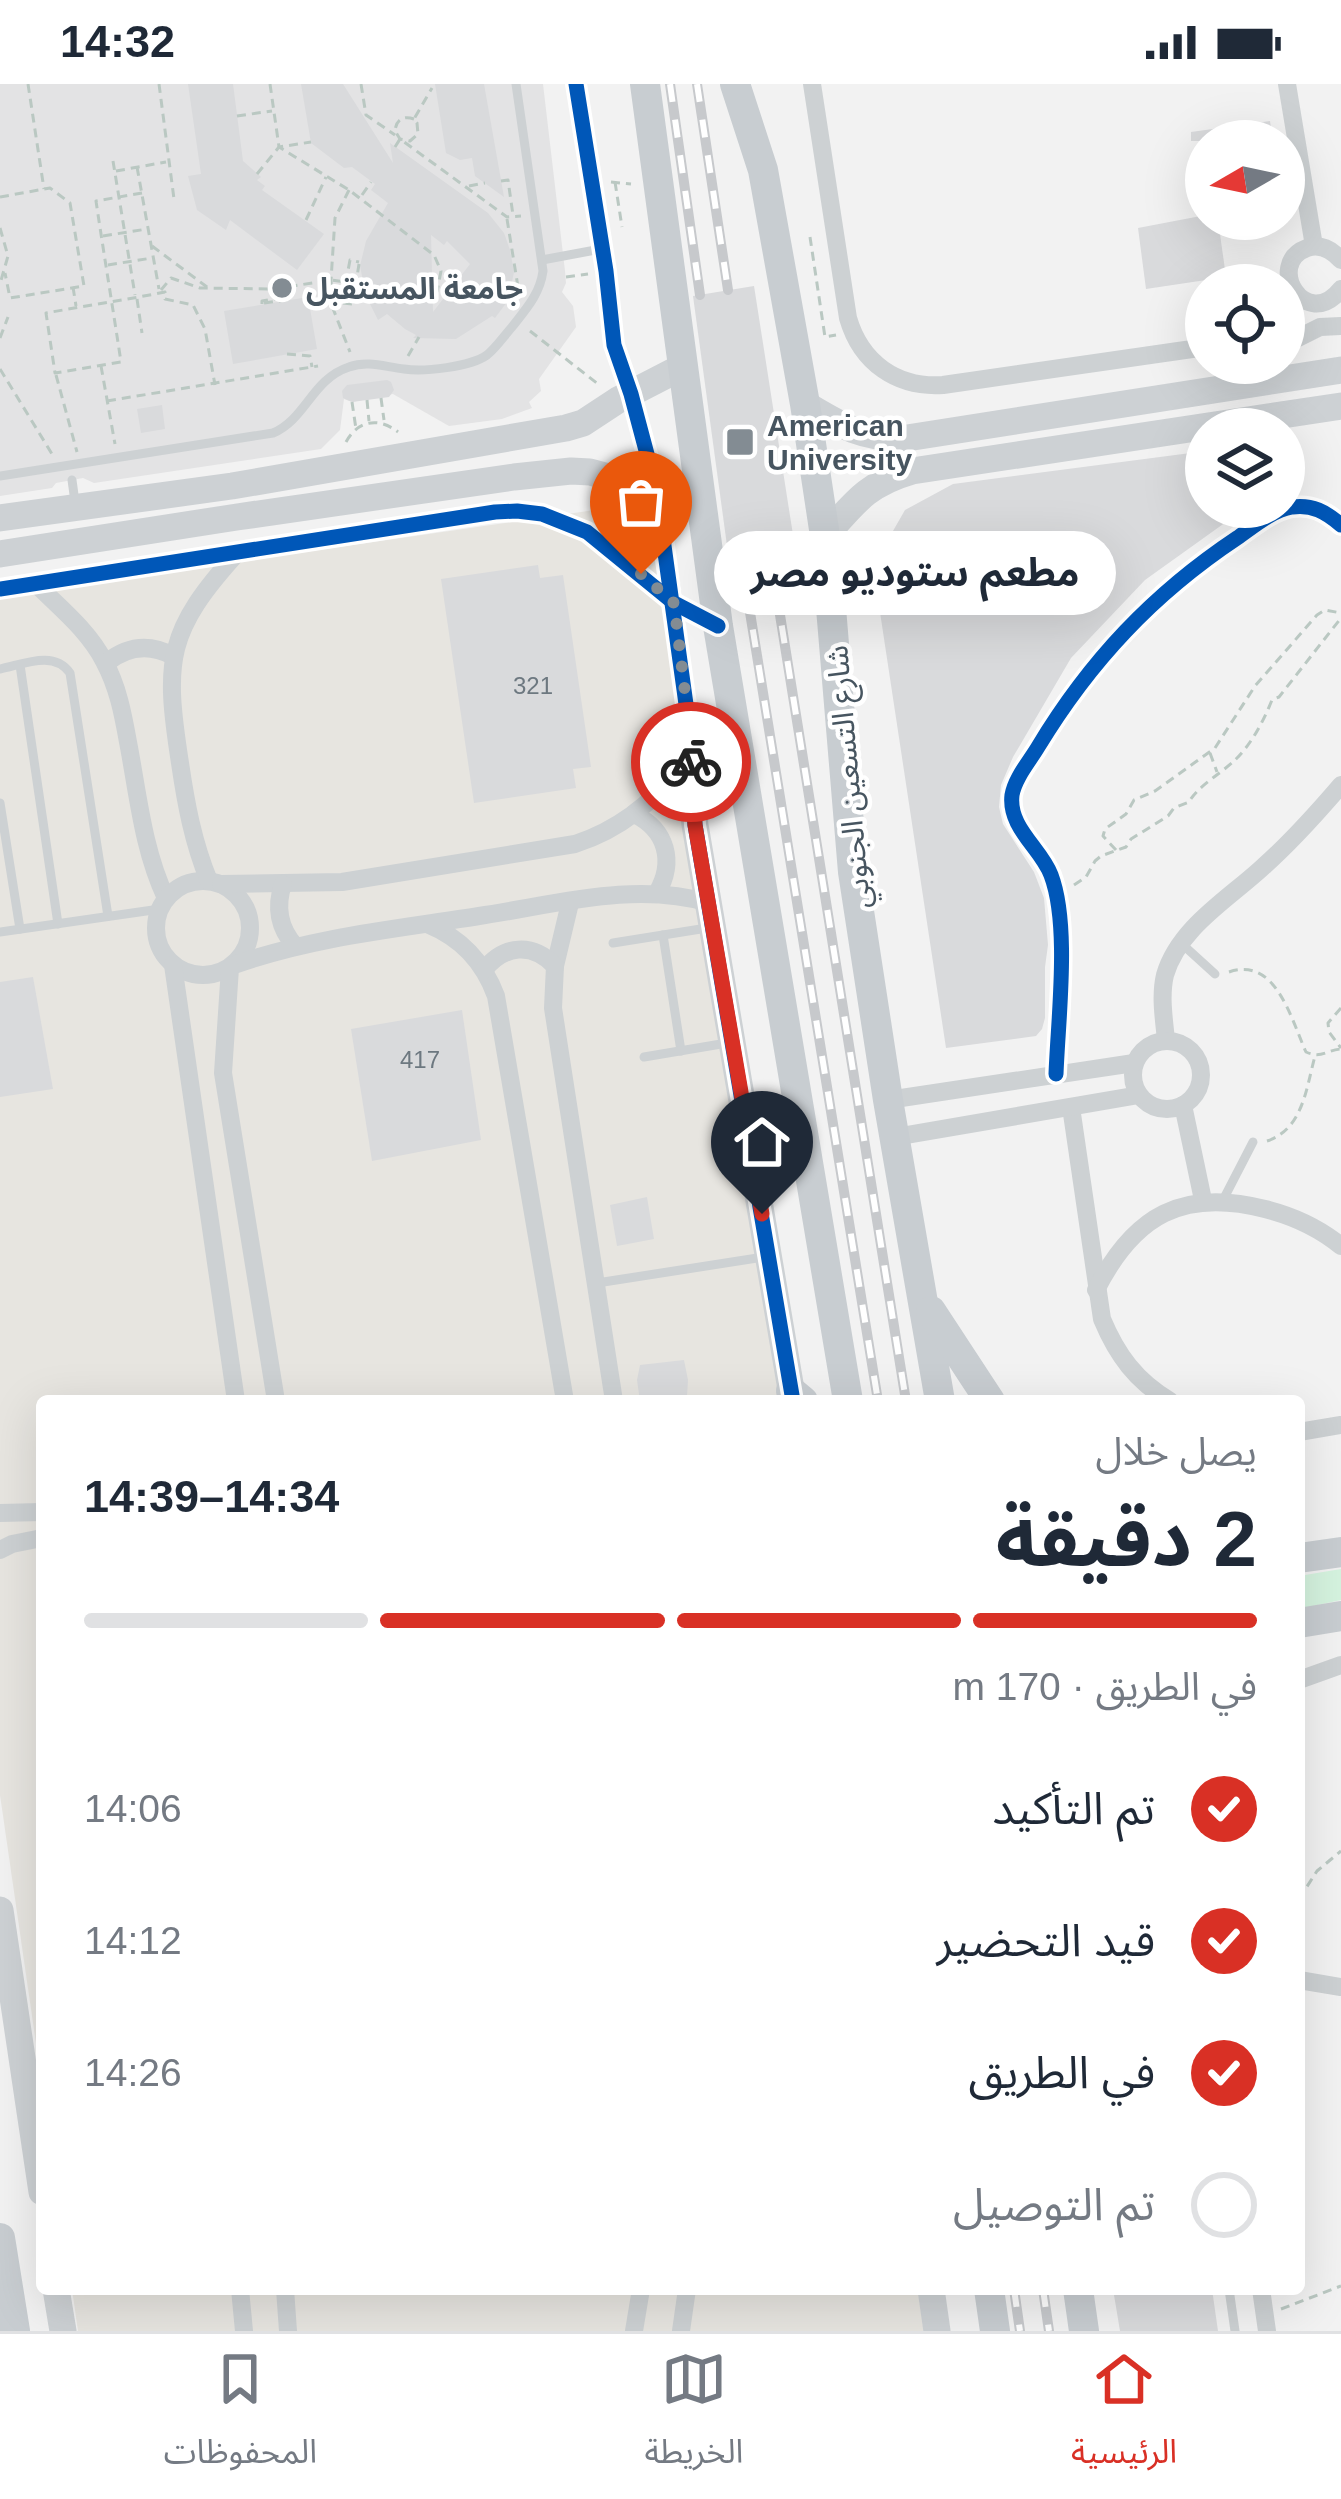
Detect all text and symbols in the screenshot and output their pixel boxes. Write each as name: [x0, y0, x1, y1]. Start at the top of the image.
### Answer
text: 14:32: [60, 16, 175, 67]
north arrow: [1185, 120, 1305, 240]
map controls: [1185, 120, 1305, 528]
button: locate: [1185, 264, 1305, 384]
place label: جامعة المستقبل: [306, 272, 523, 306]
marker: جامعة المستقبل: [269, 275, 295, 301]
button: layers: [1185, 408, 1305, 528]
place label: American University: [767, 409, 912, 476]
marker: American University: [724, 426, 756, 458]
pin: [590, 451, 692, 574]
icon: bag: [608, 469, 674, 535]
callout: مطعم ستوديو مصر: [713, 532, 1115, 616]
text: مطعم ستوديو مصر: [751, 551, 1079, 594]
street label: شارع التسعين الجنوبي: [820, 643, 883, 910]
house number: 321: [513, 672, 553, 699]
courier: [631, 702, 751, 822]
icon: bike: [658, 729, 724, 795]
house number: 417: [400, 1046, 440, 1073]
pin: [711, 1091, 813, 1214]
icon: home: [729, 1109, 795, 1175]
text: يصل خلال: [1096, 1430, 1257, 1473]
text: 14:34–14:39: [84, 1471, 339, 1522]
text: 2 دقيقة: [996, 1495, 1257, 1583]
text: في الطريق · 170 m: [952, 1665, 1257, 1708]
icon: check: [1191, 1776, 1257, 1842]
text: تم التأكيد: [992, 1783, 1155, 1834]
text: 14:06: [84, 1787, 182, 1830]
icon: check: [1191, 1908, 1257, 1974]
text: قيد التحضير: [936, 1915, 1155, 1966]
text: 14:12: [84, 1919, 182, 1962]
icon: check: [1191, 2040, 1257, 2106]
text: في الطريق: [969, 2047, 1155, 2098]
text: 14:26: [84, 2051, 182, 2094]
text: تم التوصيل: [953, 2179, 1155, 2230]
tab: المحفوظات: [164, 2346, 317, 2487]
tab: الخريطة: [645, 2346, 743, 2487]
tab: الرئيسية: [1071, 2346, 1177, 2487]

